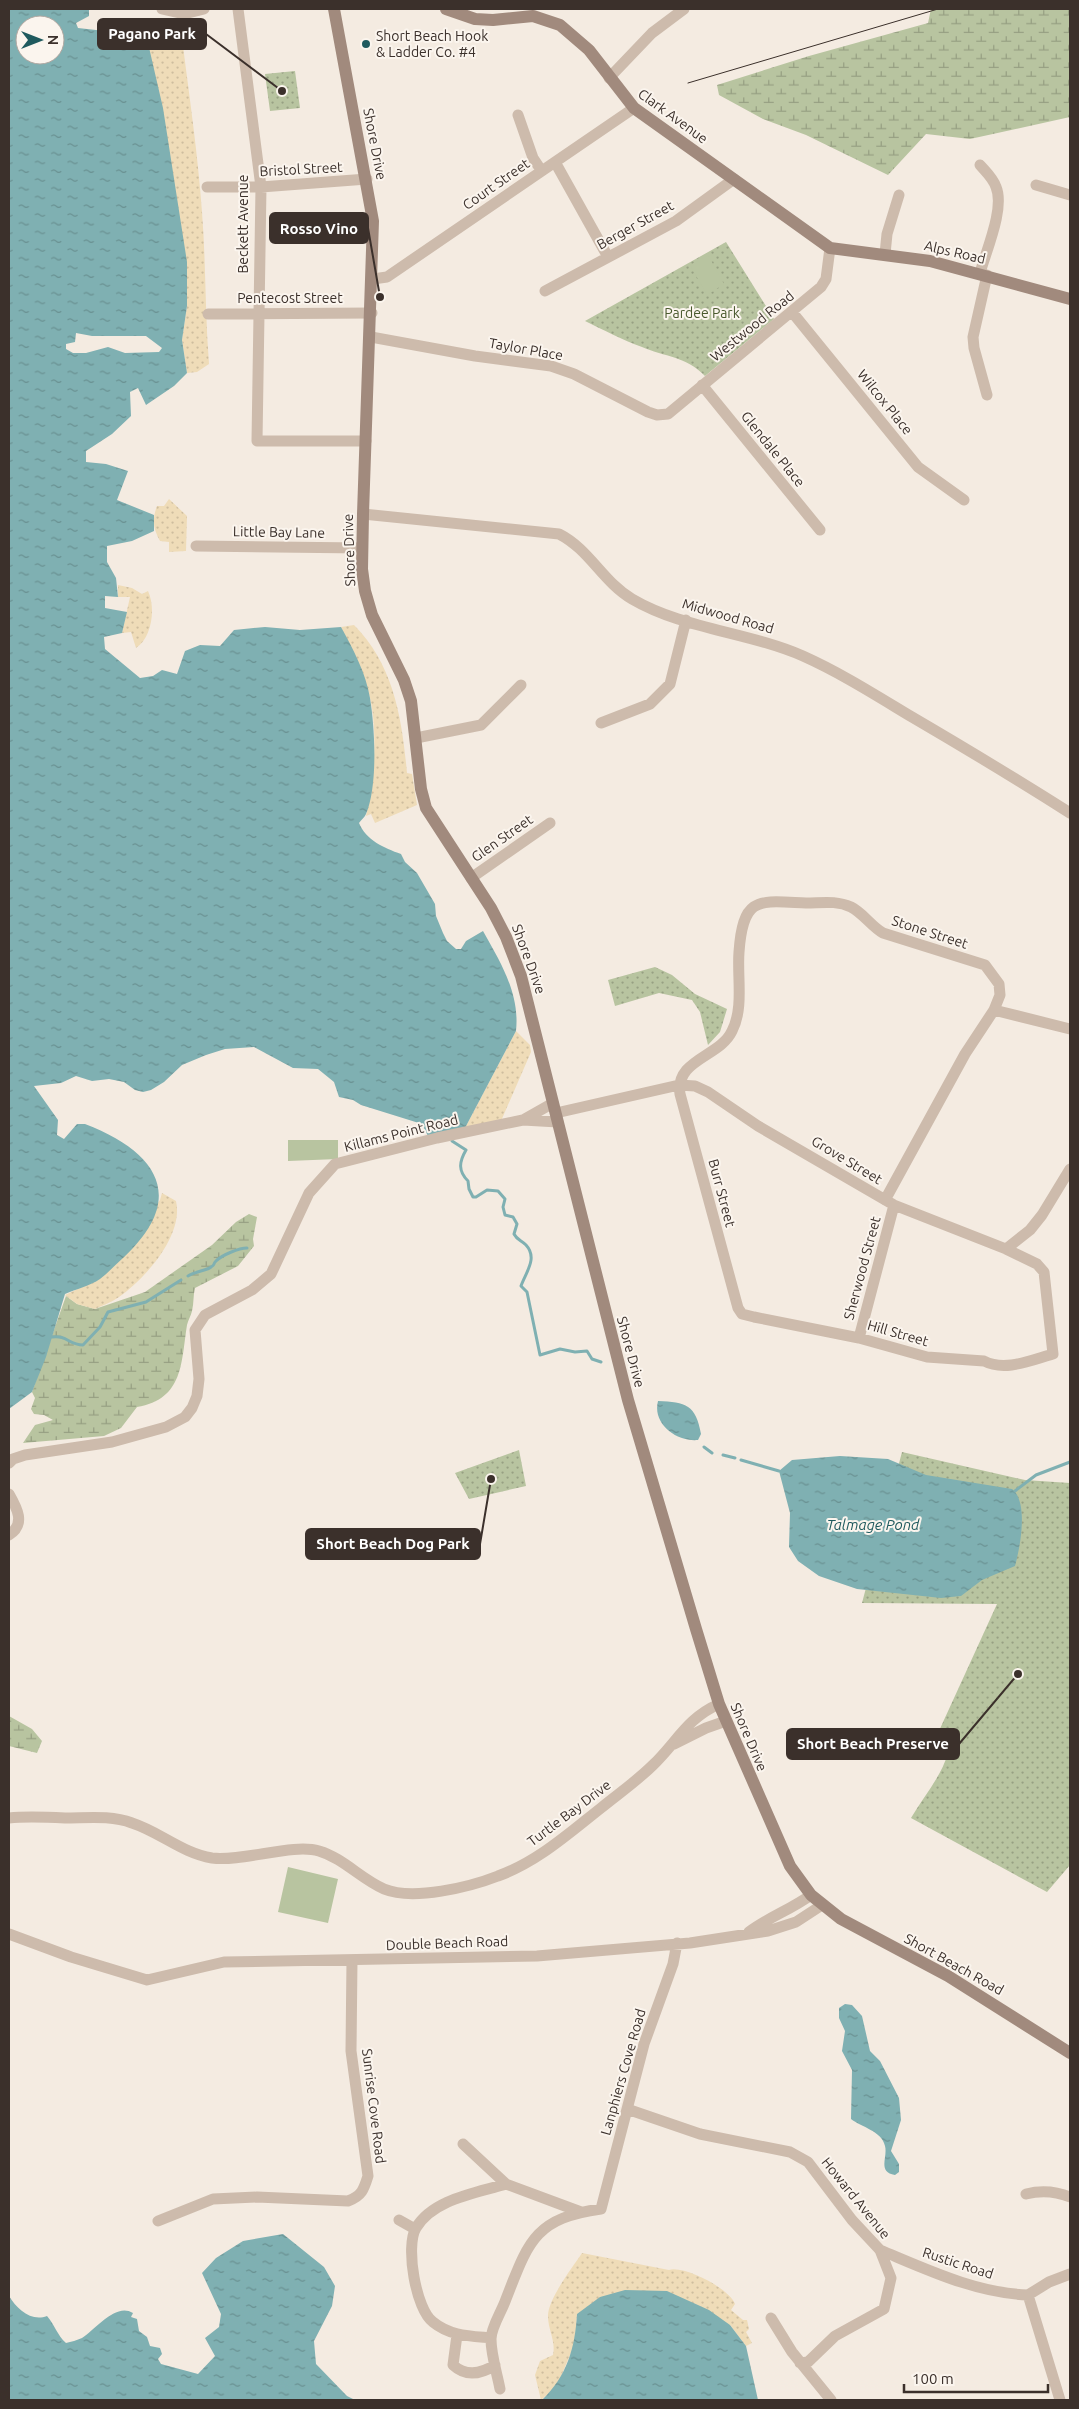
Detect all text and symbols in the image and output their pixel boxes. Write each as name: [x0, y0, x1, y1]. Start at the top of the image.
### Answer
north arrow: [15, 15, 65, 65]
callout: Pagano Park: [98, 19, 206, 49]
text: Pagano Park: [108, 25, 196, 42]
place label: Short Beach Hook & Ladder Co. #4: [376, 28, 488, 60]
text: N: [45, 35, 61, 45]
marker: Short Beach Hook & Ladder Co. #4: [360, 38, 372, 50]
street label: Clark Avenue: [635, 85, 711, 147]
street label: Shore Drive: [360, 107, 390, 181]
street label: Court Street: [460, 155, 533, 213]
street label: Bristol Street: [259, 159, 344, 179]
street label: Beckett Avenue: [235, 174, 251, 274]
street label: Berger Street: [594, 197, 677, 253]
callout: Rosso Vino: [270, 213, 368, 243]
text: Rosso Vino: [280, 220, 358, 237]
street label: Alps Road: [923, 237, 987, 267]
street label: Westwood Road: [707, 287, 797, 365]
street label: Pentecost Street: [237, 290, 343, 306]
park label: Pardee Park: [664, 305, 740, 321]
street label: Taylor Place: [488, 335, 564, 363]
street label: Wilcox Place: [854, 366, 916, 438]
street label: Glendale Place: [738, 408, 808, 490]
street label: Shore Drive: [340, 513, 358, 587]
street label: Little Bay Lane: [233, 523, 325, 541]
street label: Midwood Road: [680, 595, 776, 637]
street label: Glen Street: [468, 811, 536, 865]
street label: Stone Street: [890, 912, 971, 952]
street label: Shore Drive: [509, 922, 549, 996]
street label: Killams Point Road: [342, 1111, 460, 1155]
street label: Grove Street: [809, 1133, 886, 1188]
street label: Burr Street: [705, 1157, 739, 1229]
street label: Sherwood Street: [841, 1214, 884, 1321]
street label: Shore Drive: [614, 1315, 648, 1389]
street label: Hill Street: [866, 1317, 931, 1349]
water label: Talmage Pond: [827, 1516, 920, 1533]
callout: Short Beach Dog Park: [306, 1529, 480, 1559]
text: Short Beach Dog Park: [316, 1535, 470, 1552]
street label: Shore Drive: [727, 1700, 771, 1774]
callout: Short Beach Preserve: [787, 1729, 959, 1759]
text: Short Beach Preserve: [797, 1735, 949, 1752]
street label: Turtle Bay Drive: [524, 1777, 614, 1849]
street label: Short Beach Road: [901, 1930, 1007, 1998]
street label: Double Beach Road: [385, 1933, 509, 1953]
street label: Lanphiers Cove Road: [597, 2007, 649, 2137]
street label: Sunrise Cove Road: [359, 2048, 389, 2164]
street label: Howard Avenue: [818, 2154, 894, 2242]
street label: Rustic Road: [920, 2244, 996, 2282]
scale bar: [904, 2362, 1048, 2394]
text: 100 m: [912, 2370, 954, 2387]

